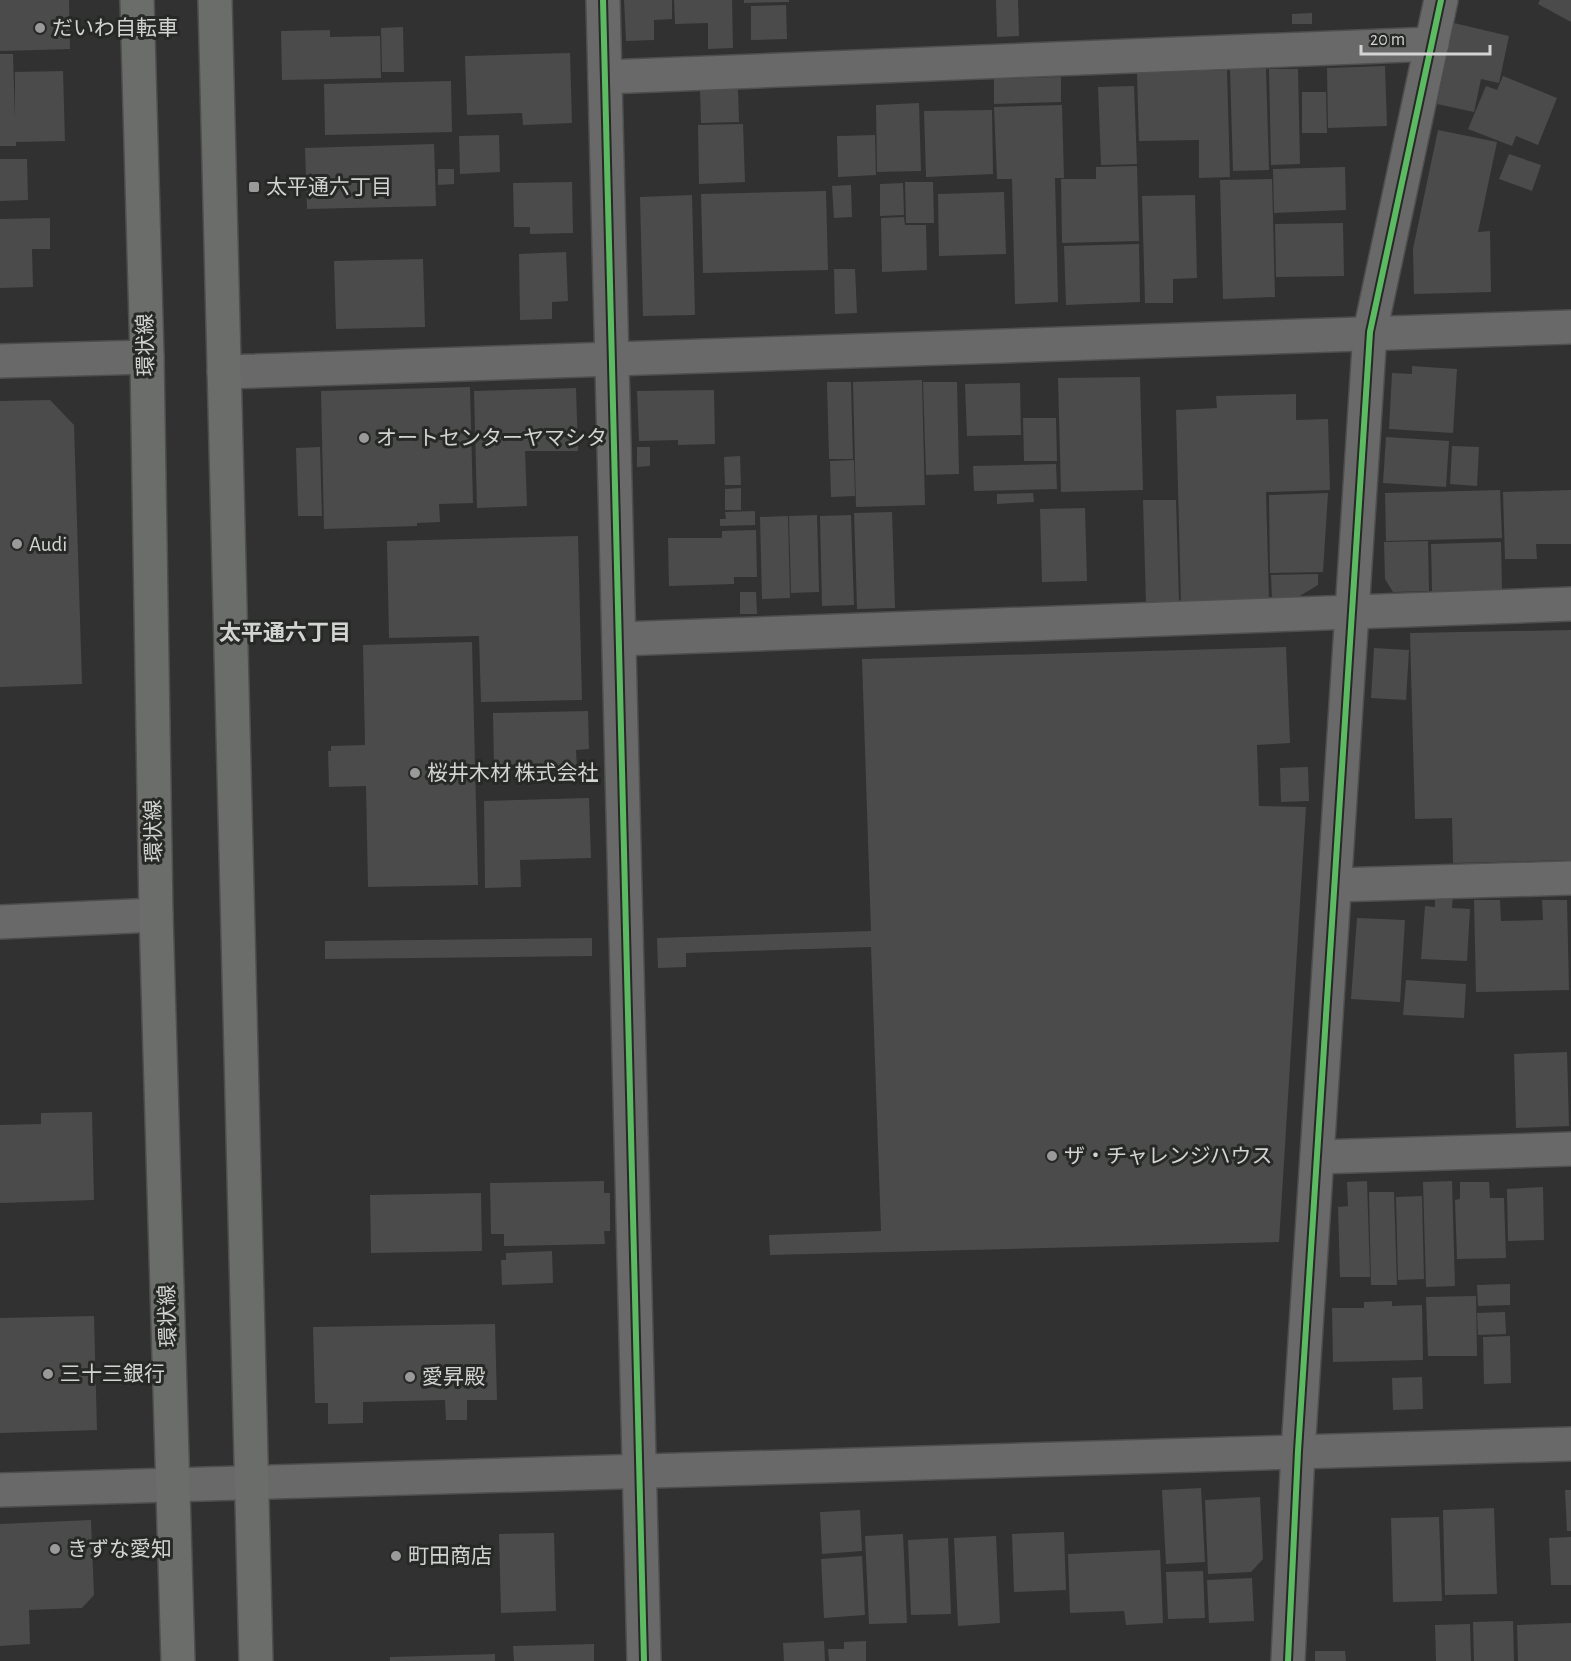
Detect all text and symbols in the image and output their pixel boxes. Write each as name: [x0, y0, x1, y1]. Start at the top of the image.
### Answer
place label: だいわ自転車: [52, 17, 178, 39]
scale bar: [1361, 18, 1490, 56]
marker: だいわ自転車: [33, 21, 47, 35]
text: 20 m: [1370, 31, 1405, 49]
place label: 太平通六丁目: [266, 176, 392, 198]
marker: 太平通六丁目: [247, 180, 261, 194]
street label: 環状線: [134, 313, 157, 377]
place label: オートセンターヤマシタ: [376, 427, 607, 449]
marker: オートセンターヤマシタ: [357, 431, 371, 445]
place label: Audi: [29, 534, 67, 555]
marker: Audi: [10, 537, 24, 551]
district label: 太平通六丁目: [219, 621, 351, 644]
place label: 桜井木材 株式会社: [427, 762, 598, 784]
marker: 桜井木材 株式会社: [408, 766, 422, 780]
street label: 環状線: [142, 799, 165, 863]
place label: ザ・チャレンジハウス: [1064, 1146, 1273, 1167]
marker: ザ・チャレンジハウス: [1045, 1149, 1059, 1163]
street label: 環状線: [155, 1284, 180, 1348]
place label: 三十三銀行: [60, 1363, 165, 1385]
place label: 愛昇殿: [422, 1366, 485, 1388]
marker: 三十三銀行: [41, 1367, 55, 1381]
marker: 愛昇殿: [403, 1370, 417, 1384]
place label: きずな愛知: [67, 1538, 172, 1560]
marker: きずな愛知: [48, 1542, 62, 1556]
place label: 町田商店: [408, 1545, 492, 1567]
marker: 町田商店: [389, 1549, 403, 1563]

